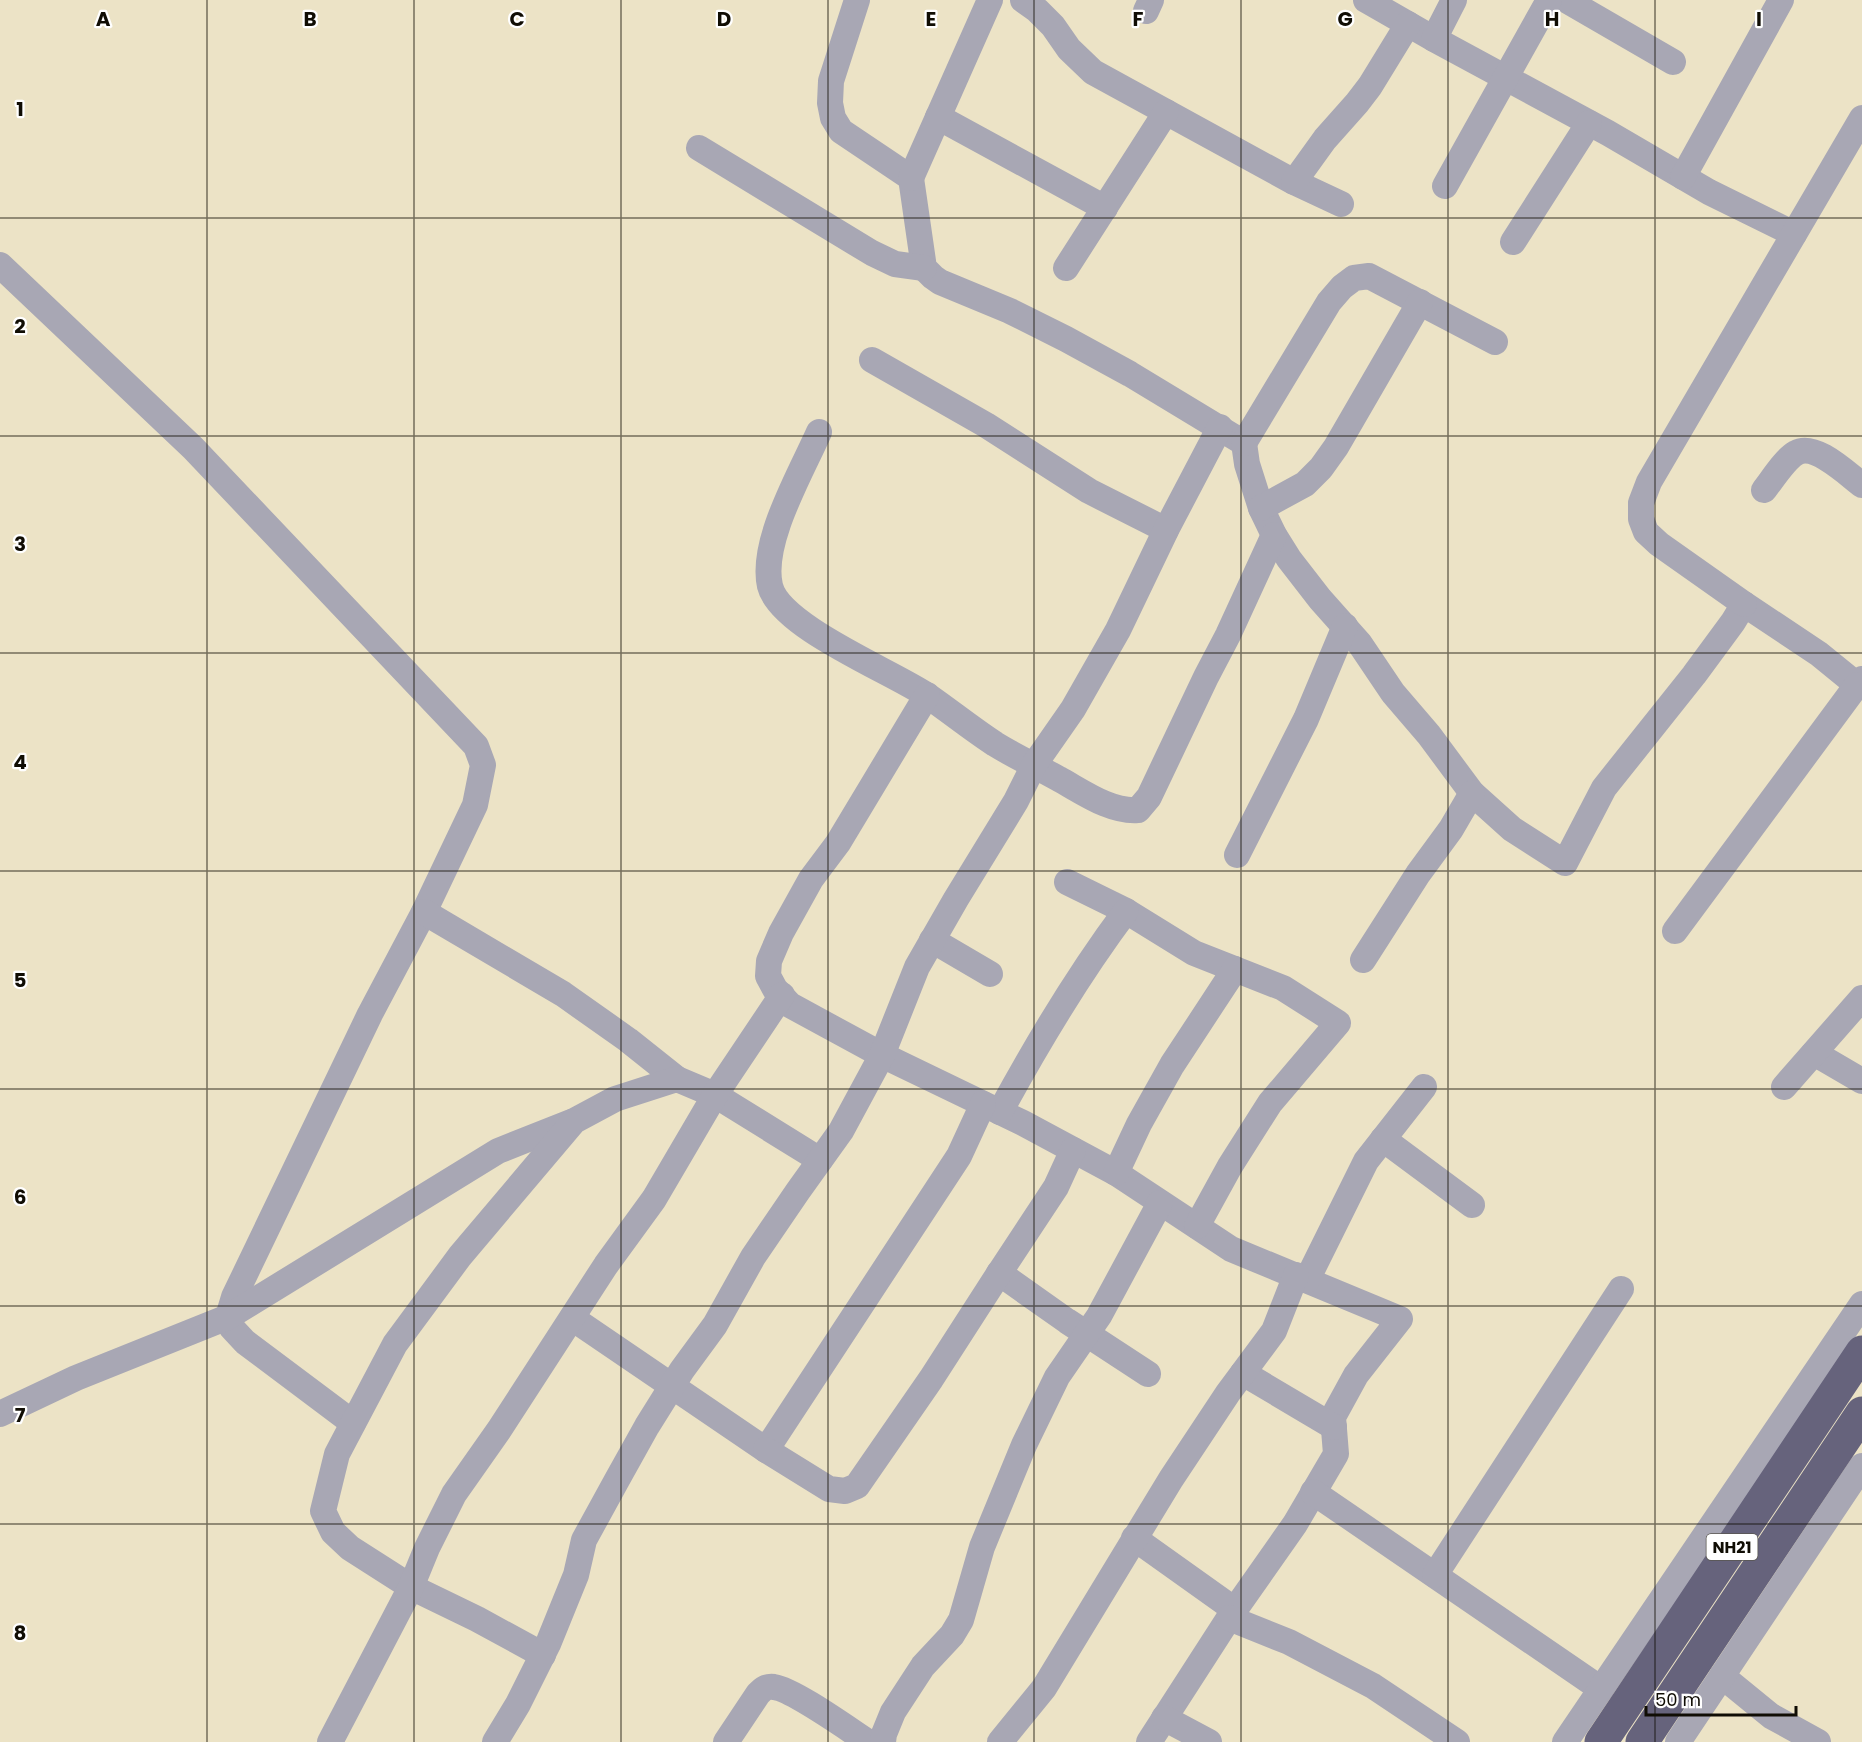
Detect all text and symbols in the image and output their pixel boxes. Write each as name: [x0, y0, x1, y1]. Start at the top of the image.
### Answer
text: A: [96, 5, 111, 33]
text: B: [303, 5, 317, 33]
text: C: [509, 5, 525, 33]
text: D: [717, 5, 731, 33]
text: E: [926, 5, 936, 33]
text: F: [1133, 5, 1144, 33]
text: G: [1337, 5, 1353, 33]
text: H: [1545, 5, 1559, 33]
text: I: [1756, 5, 1762, 33]
text: 1: [16, 95, 24, 123]
text: 2: [14, 312, 26, 340]
text: 3: [14, 530, 26, 558]
text: 4: [13, 748, 27, 776]
text: 5: [14, 966, 27, 994]
text: 6: [14, 1183, 26, 1211]
text: 7: [15, 1401, 26, 1429]
road number: NH21: [1706, 1534, 1758, 1560]
text: 8: [14, 1619, 26, 1647]
scale bar: [1646, 1679, 1796, 1717]
text: 50 m: [1655, 1687, 1701, 1712]

